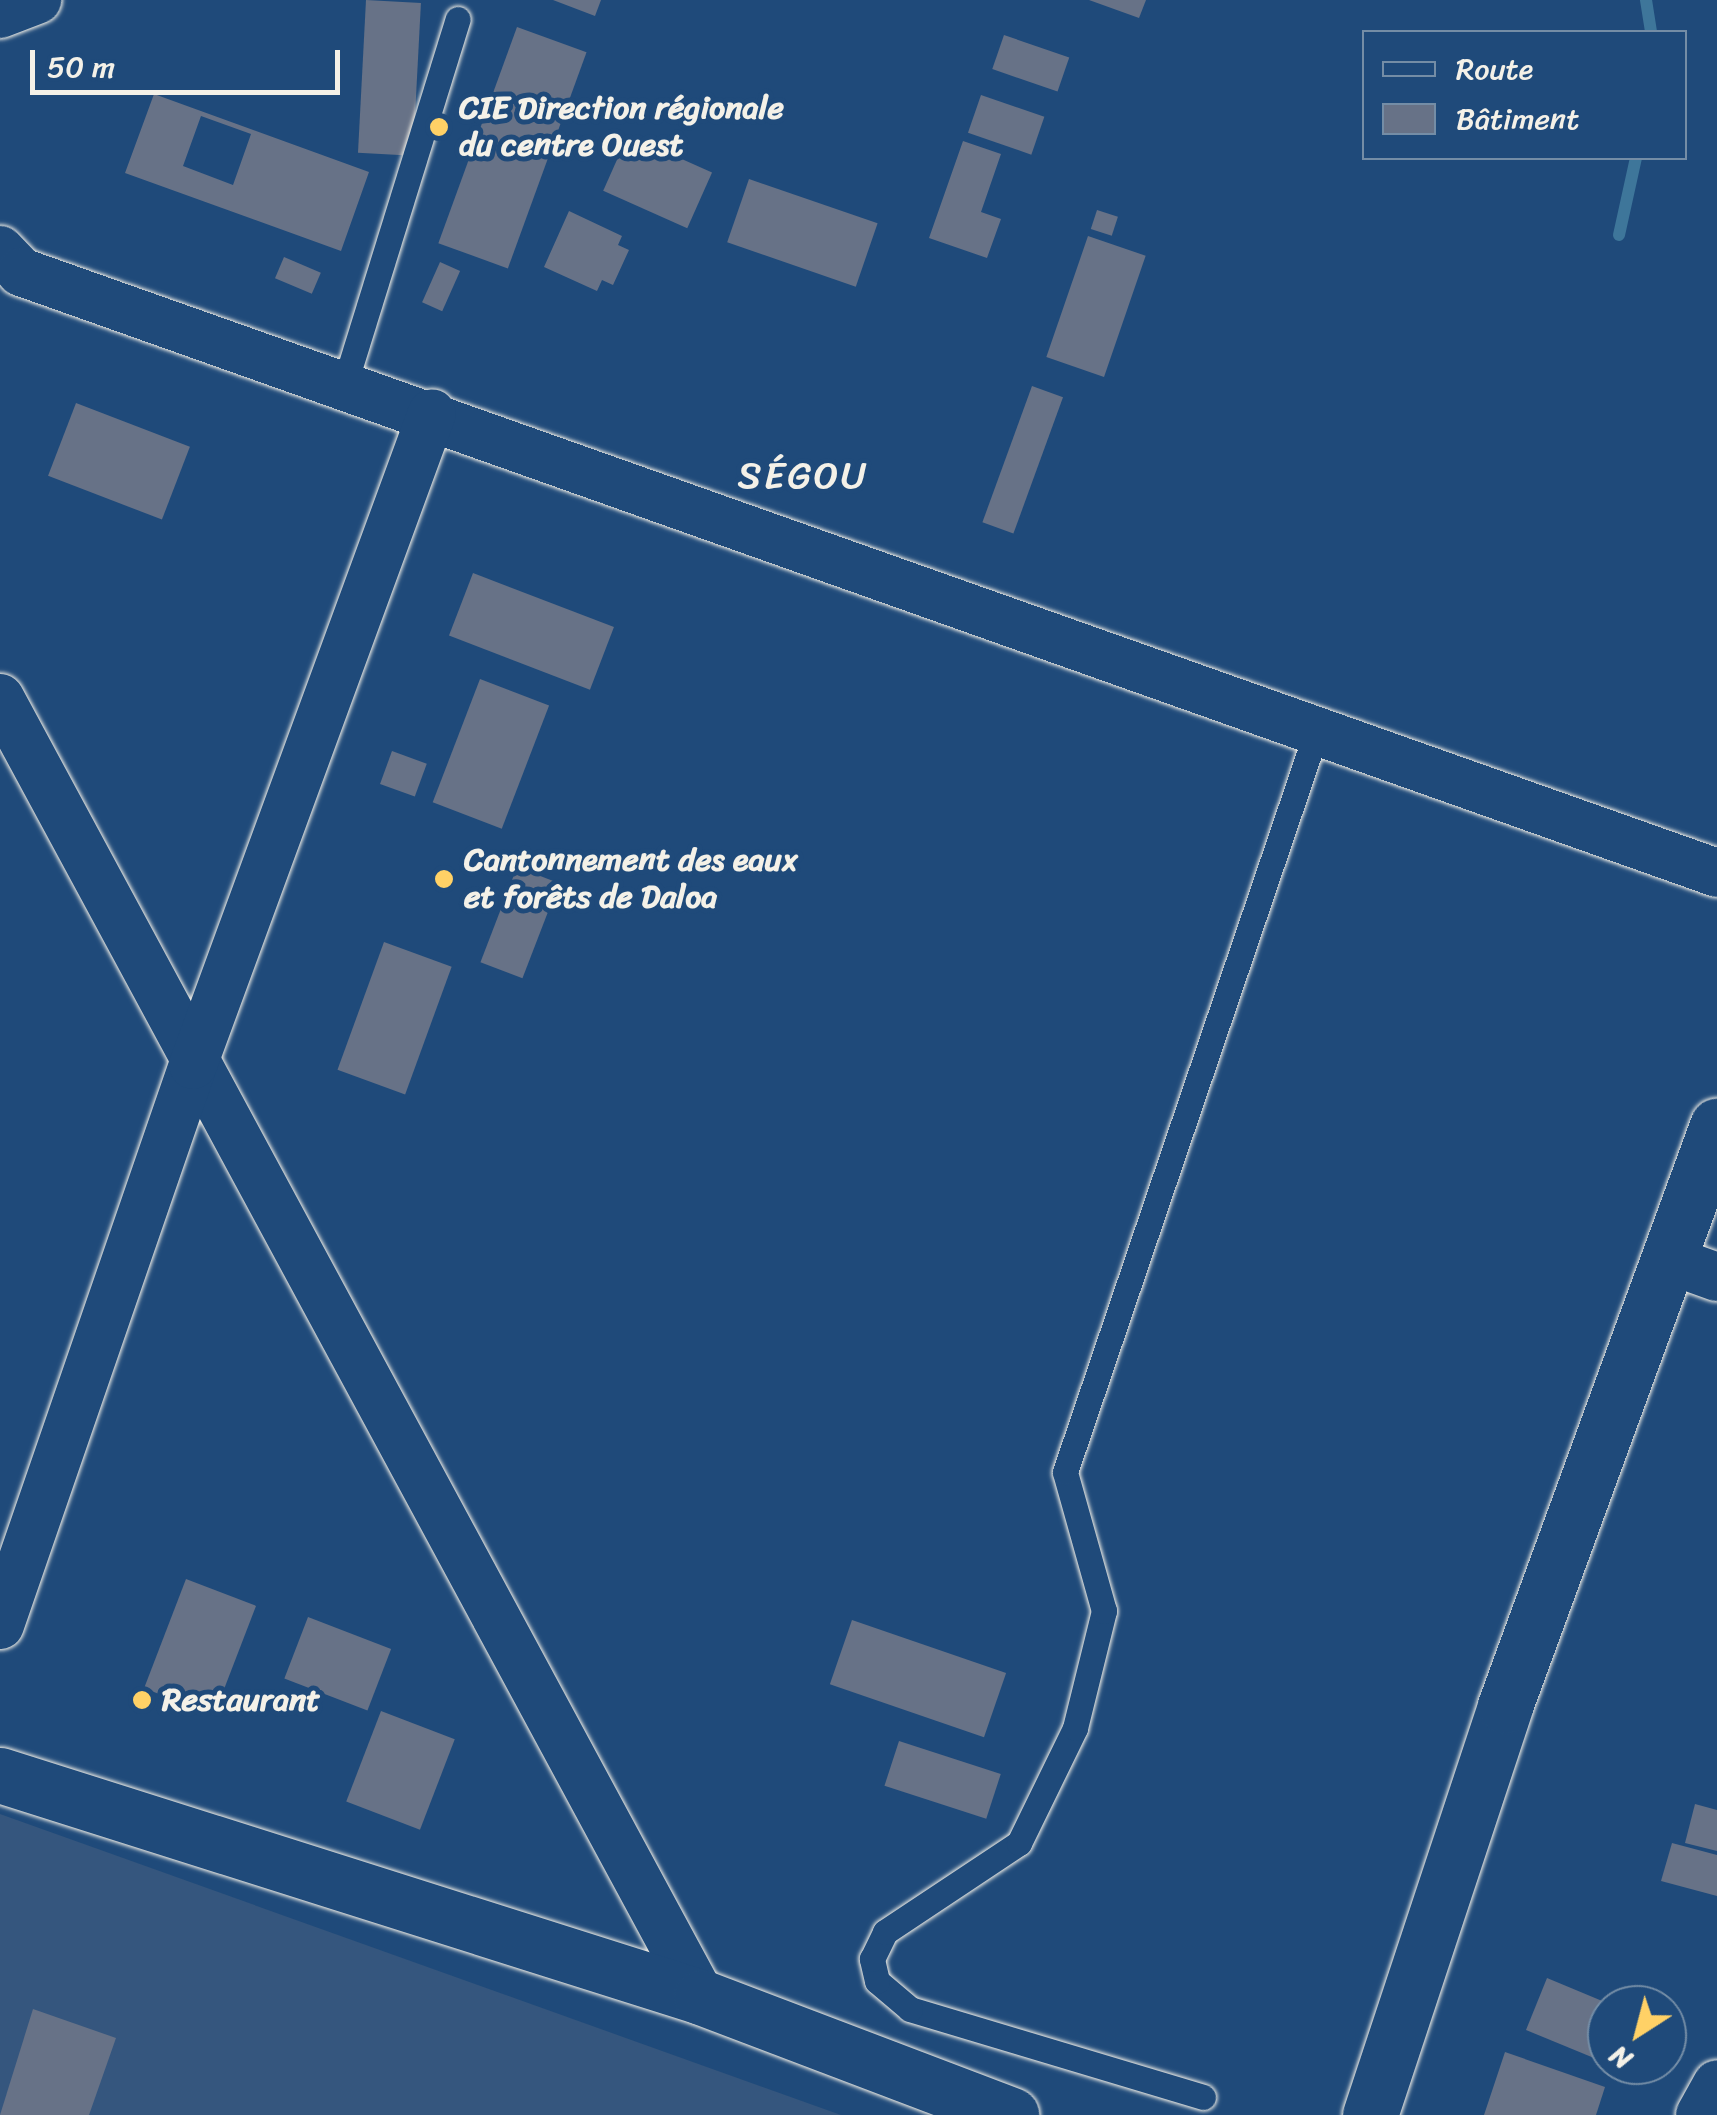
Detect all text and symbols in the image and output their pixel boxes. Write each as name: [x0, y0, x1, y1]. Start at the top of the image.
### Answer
scale bar: [35, 30, 345, 92]
legend: [1362, 30, 1687, 160]
text: 50 m: [47, 40, 115, 94]
text: Route: [1456, 42, 1533, 96]
place label: CIE Direction régionale du centre Ouest: [459, 90, 785, 165]
text: Bâtiment: [1456, 92, 1579, 146]
marker: CIE Direction régionale du centre Ouest: [428, 116, 450, 138]
district label: SÉGOU: [738, 453, 868, 499]
place label: Cantonnement des eaux et forêts de Daloa: [464, 842, 801, 917]
marker: Cantonnement des eaux et forêts de Daloa: [433, 868, 455, 890]
place label: Restaurant: [162, 1681, 320, 1719]
marker: Restaurant: [131, 1689, 153, 1711]
north arrow: [1587, 1985, 1687, 2085]
text: N: [1598, 2033, 1642, 2084]

